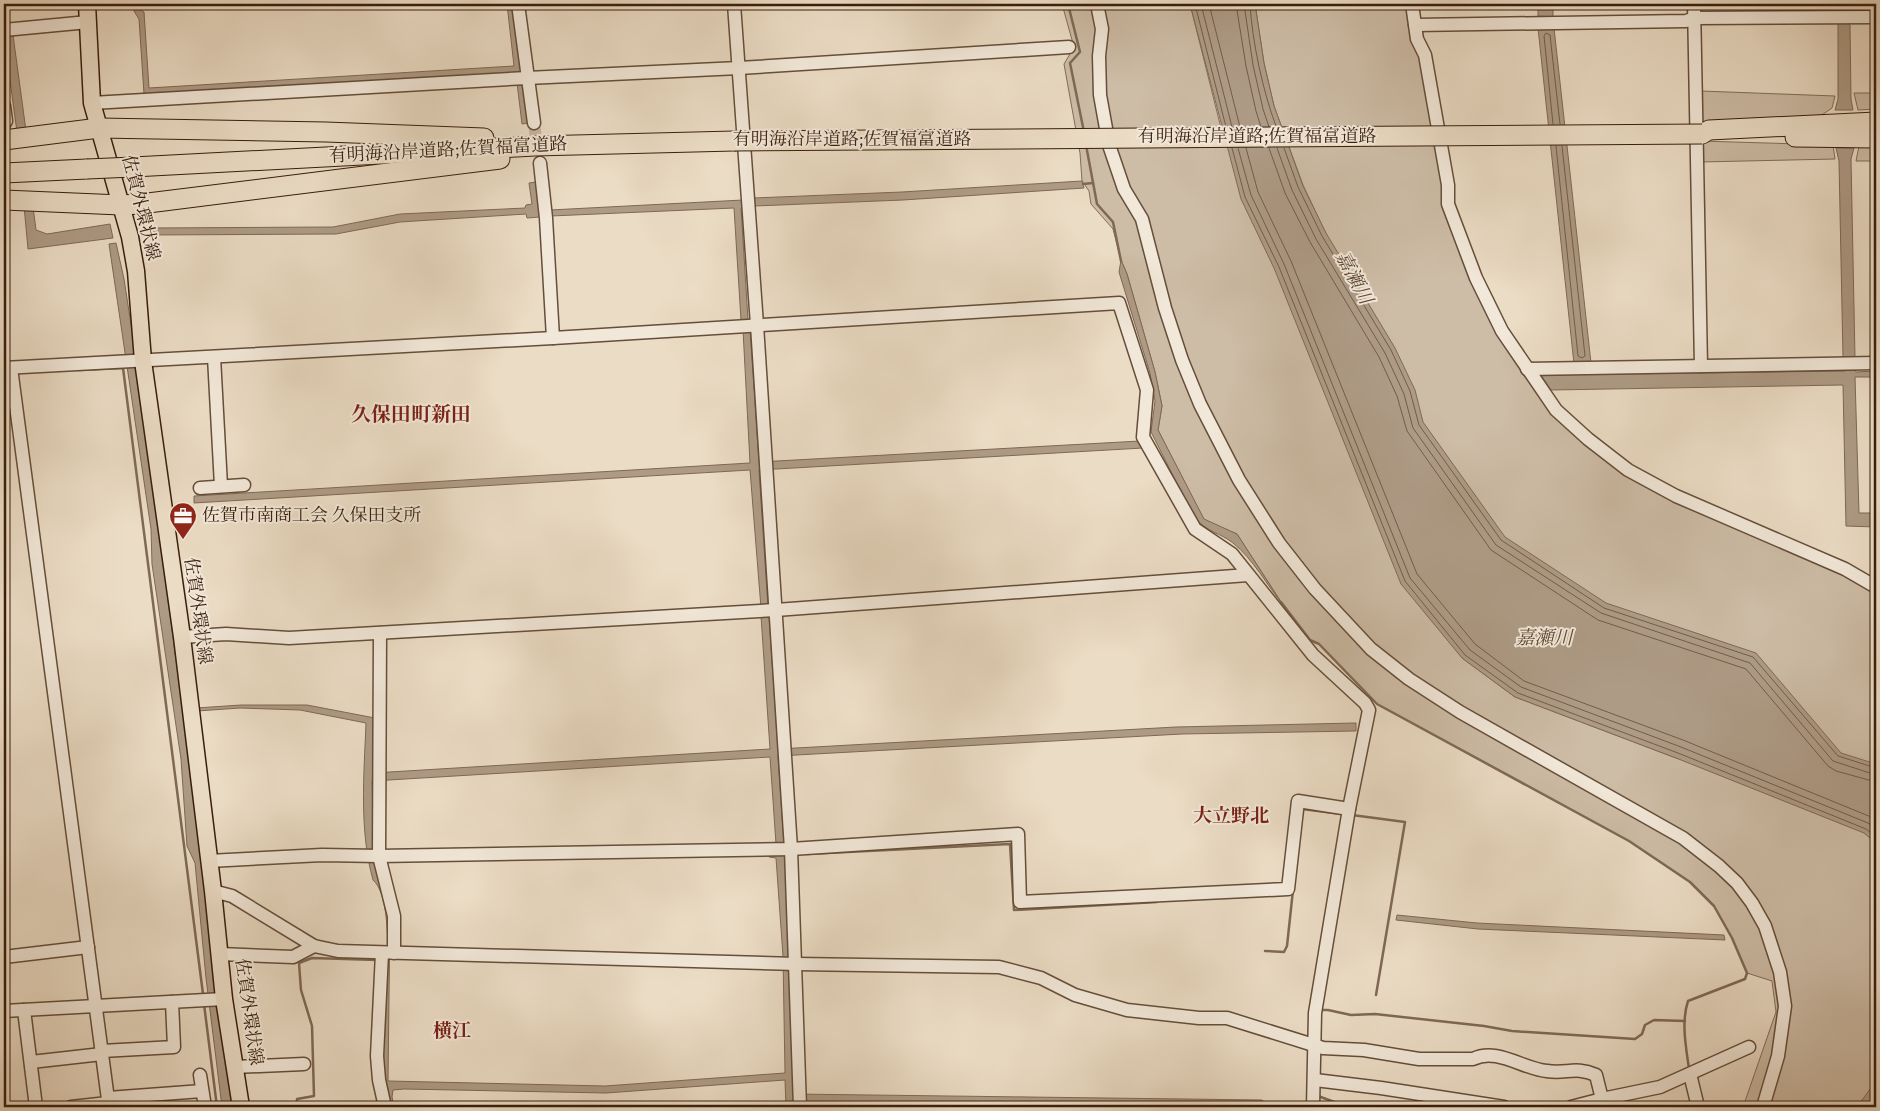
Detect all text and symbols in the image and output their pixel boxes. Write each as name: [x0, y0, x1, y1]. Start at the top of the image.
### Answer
street label: 有明海沿岸道路;佐賀福富道路: [1138, 125, 1376, 150]
street label: 有明海沿岸道路;佐賀福富道路: [733, 128, 971, 153]
street label: 有明海沿岸道路;佐賀福富道路: [328, 132, 568, 170]
street label: 佐賀外環状線: [115, 153, 165, 263]
water label: 嘉瀬川: [1328, 247, 1379, 311]
district label: 久保田町新田: [351, 402, 471, 430]
office icon: 佐賀市南商工会 久保田支所: [168, 501, 198, 540]
place label: 佐賀市南商工会 久保田支所: [202, 504, 422, 529]
street label: 佐賀外環状線: [177, 556, 217, 666]
water label: 嘉瀬川: [1515, 626, 1574, 652]
district label: 大立野北: [1193, 804, 1269, 830]
street label: 佐賀外環状線: [228, 957, 268, 1067]
district label: 横江: [433, 1019, 471, 1045]

